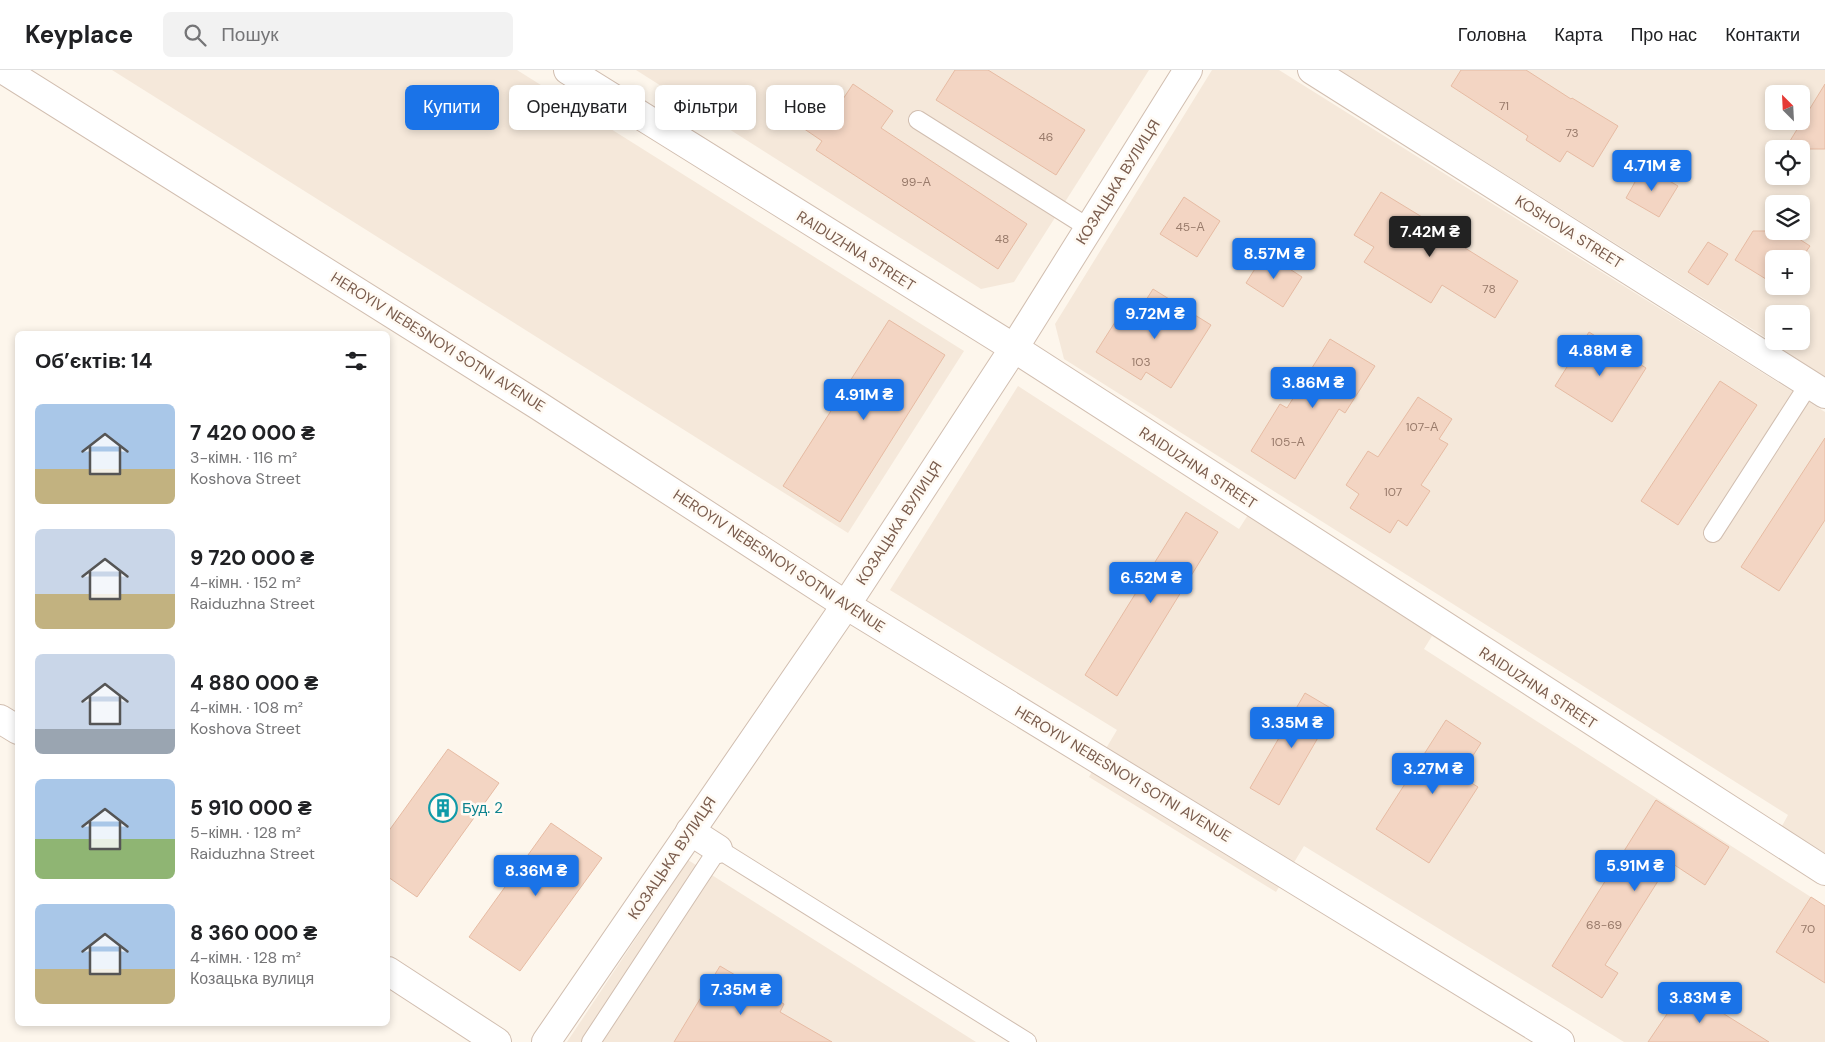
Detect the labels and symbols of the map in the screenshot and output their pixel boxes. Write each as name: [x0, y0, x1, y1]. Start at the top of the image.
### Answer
north arrow: [1765, 85, 1810, 130]
house number: 71: [1499, 98, 1509, 114]
street label: КОЗАЦЬКА ВУЛИЦЯ: [1071, 116, 1165, 248]
house number: 73: [1565, 125, 1579, 141]
house number: 46: [1039, 129, 1053, 145]
pin: 4.71M ₴: [1606, 150, 1698, 192]
house number: 99-А: [901, 174, 931, 190]
street label: KOSHOVA STREET: [1511, 191, 1627, 273]
street label: RAIDUZHNA STREET: [793, 206, 919, 296]
pin: 7.42M ₴: [1384, 216, 1476, 258]
house number: 45-А: [1175, 219, 1205, 235]
house number: 48: [995, 231, 1009, 247]
pin: 8.57M ₴: [1228, 238, 1320, 280]
street label: HEROYIV NEBESNOYI SOTNI AVENUE: [327, 268, 549, 416]
house number: 78: [1482, 281, 1496, 297]
pin: 9.72M ₴: [1109, 298, 1201, 340]
pin: 4.88M ₴: [1554, 334, 1646, 377]
house number: 103: [1131, 354, 1151, 370]
pin: 3.86M ₴: [1267, 366, 1359, 409]
pin: 4.91M ₴: [818, 378, 910, 421]
house number: 107-А: [1406, 419, 1438, 435]
street label: RAIDUZHNA STREET: [1135, 422, 1261, 514]
house number: 105-А: [1271, 434, 1305, 450]
street label: КОЗАЦЬКА ВУЛИЦЯ: [851, 457, 947, 589]
house number: 107: [1384, 484, 1402, 500]
street label: HEROYIV NEBESNOYI SOTNI AVENUE: [669, 485, 889, 637]
pin: 6.52M ₴: [1105, 562, 1197, 604]
street label: RAIDUZHNA STREET: [1475, 642, 1601, 734]
street label: HEROYIV NEBESNOYI SOTNI AVENUE: [1011, 701, 1235, 847]
pin: 3.35M ₴: [1246, 706, 1338, 749]
pin: 3.27M ₴: [1387, 752, 1479, 795]
building icon: Буд. 2: [428, 793, 458, 823]
street label: КОЗАЦЬКА ВУЛИЦЯ: [623, 793, 721, 923]
place label: Буд. 2: [462, 798, 503, 818]
pin: 5.91M ₴: [1589, 850, 1681, 892]
pin: 8.36M ₴: [490, 854, 582, 897]
house number: 68-69: [1586, 917, 1622, 933]
house number: 70: [1801, 921, 1815, 937]
pin: 7.35M ₴: [695, 974, 787, 1016]
pin: 3.83M ₴: [1654, 982, 1746, 1024]

